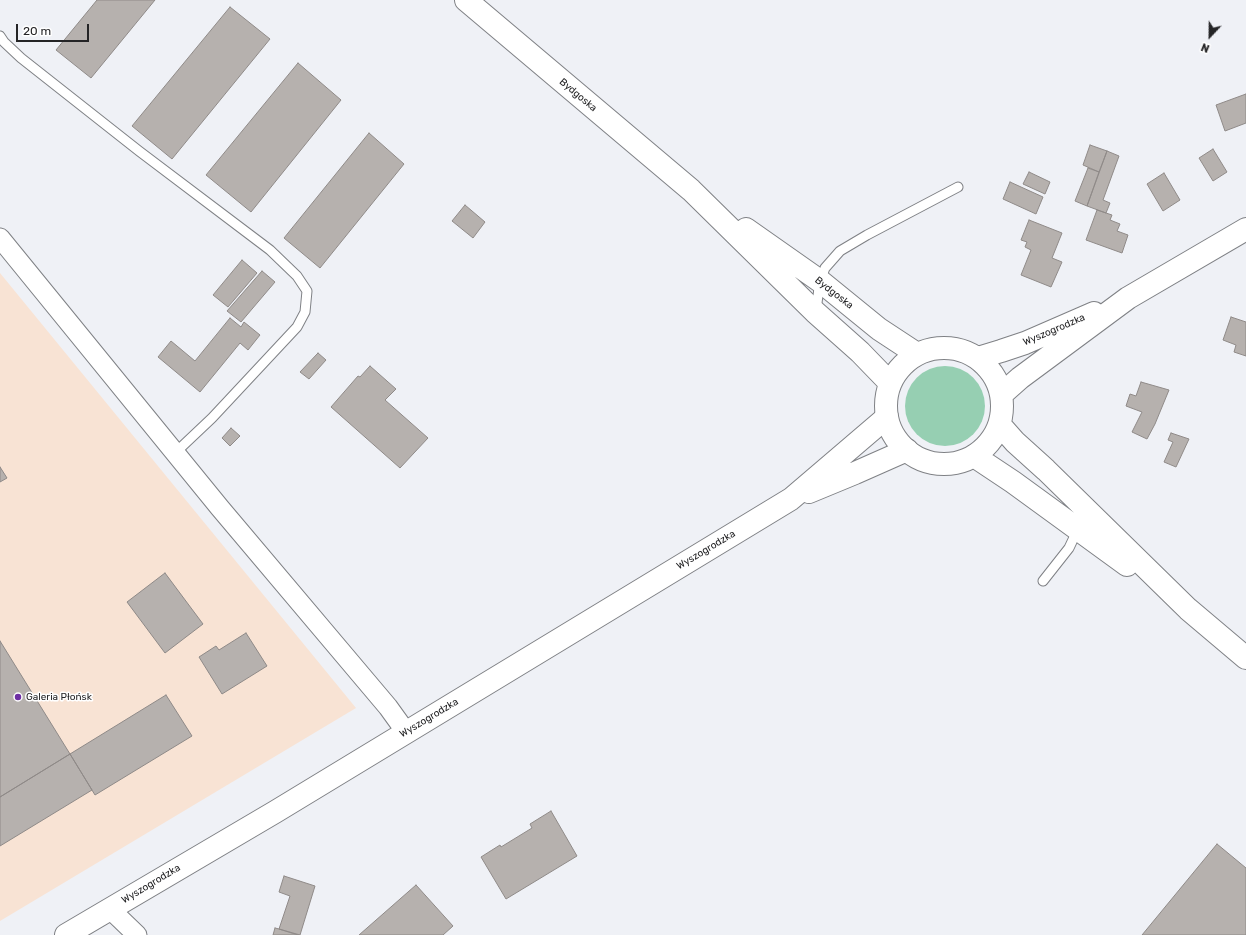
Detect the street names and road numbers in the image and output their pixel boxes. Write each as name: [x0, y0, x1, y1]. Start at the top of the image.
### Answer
street label: Bydgoska: [557, 76, 599, 114]
street label: Bydgoska: [812, 274, 856, 312]
street label: Wyszogrodzka: [1021, 312, 1087, 348]
street label: Wyszogrodzka: [675, 528, 737, 572]
street label: Wyszogrodzka: [398, 696, 460, 740]
street label: Wyszogrodzka: [120, 862, 182, 906]

